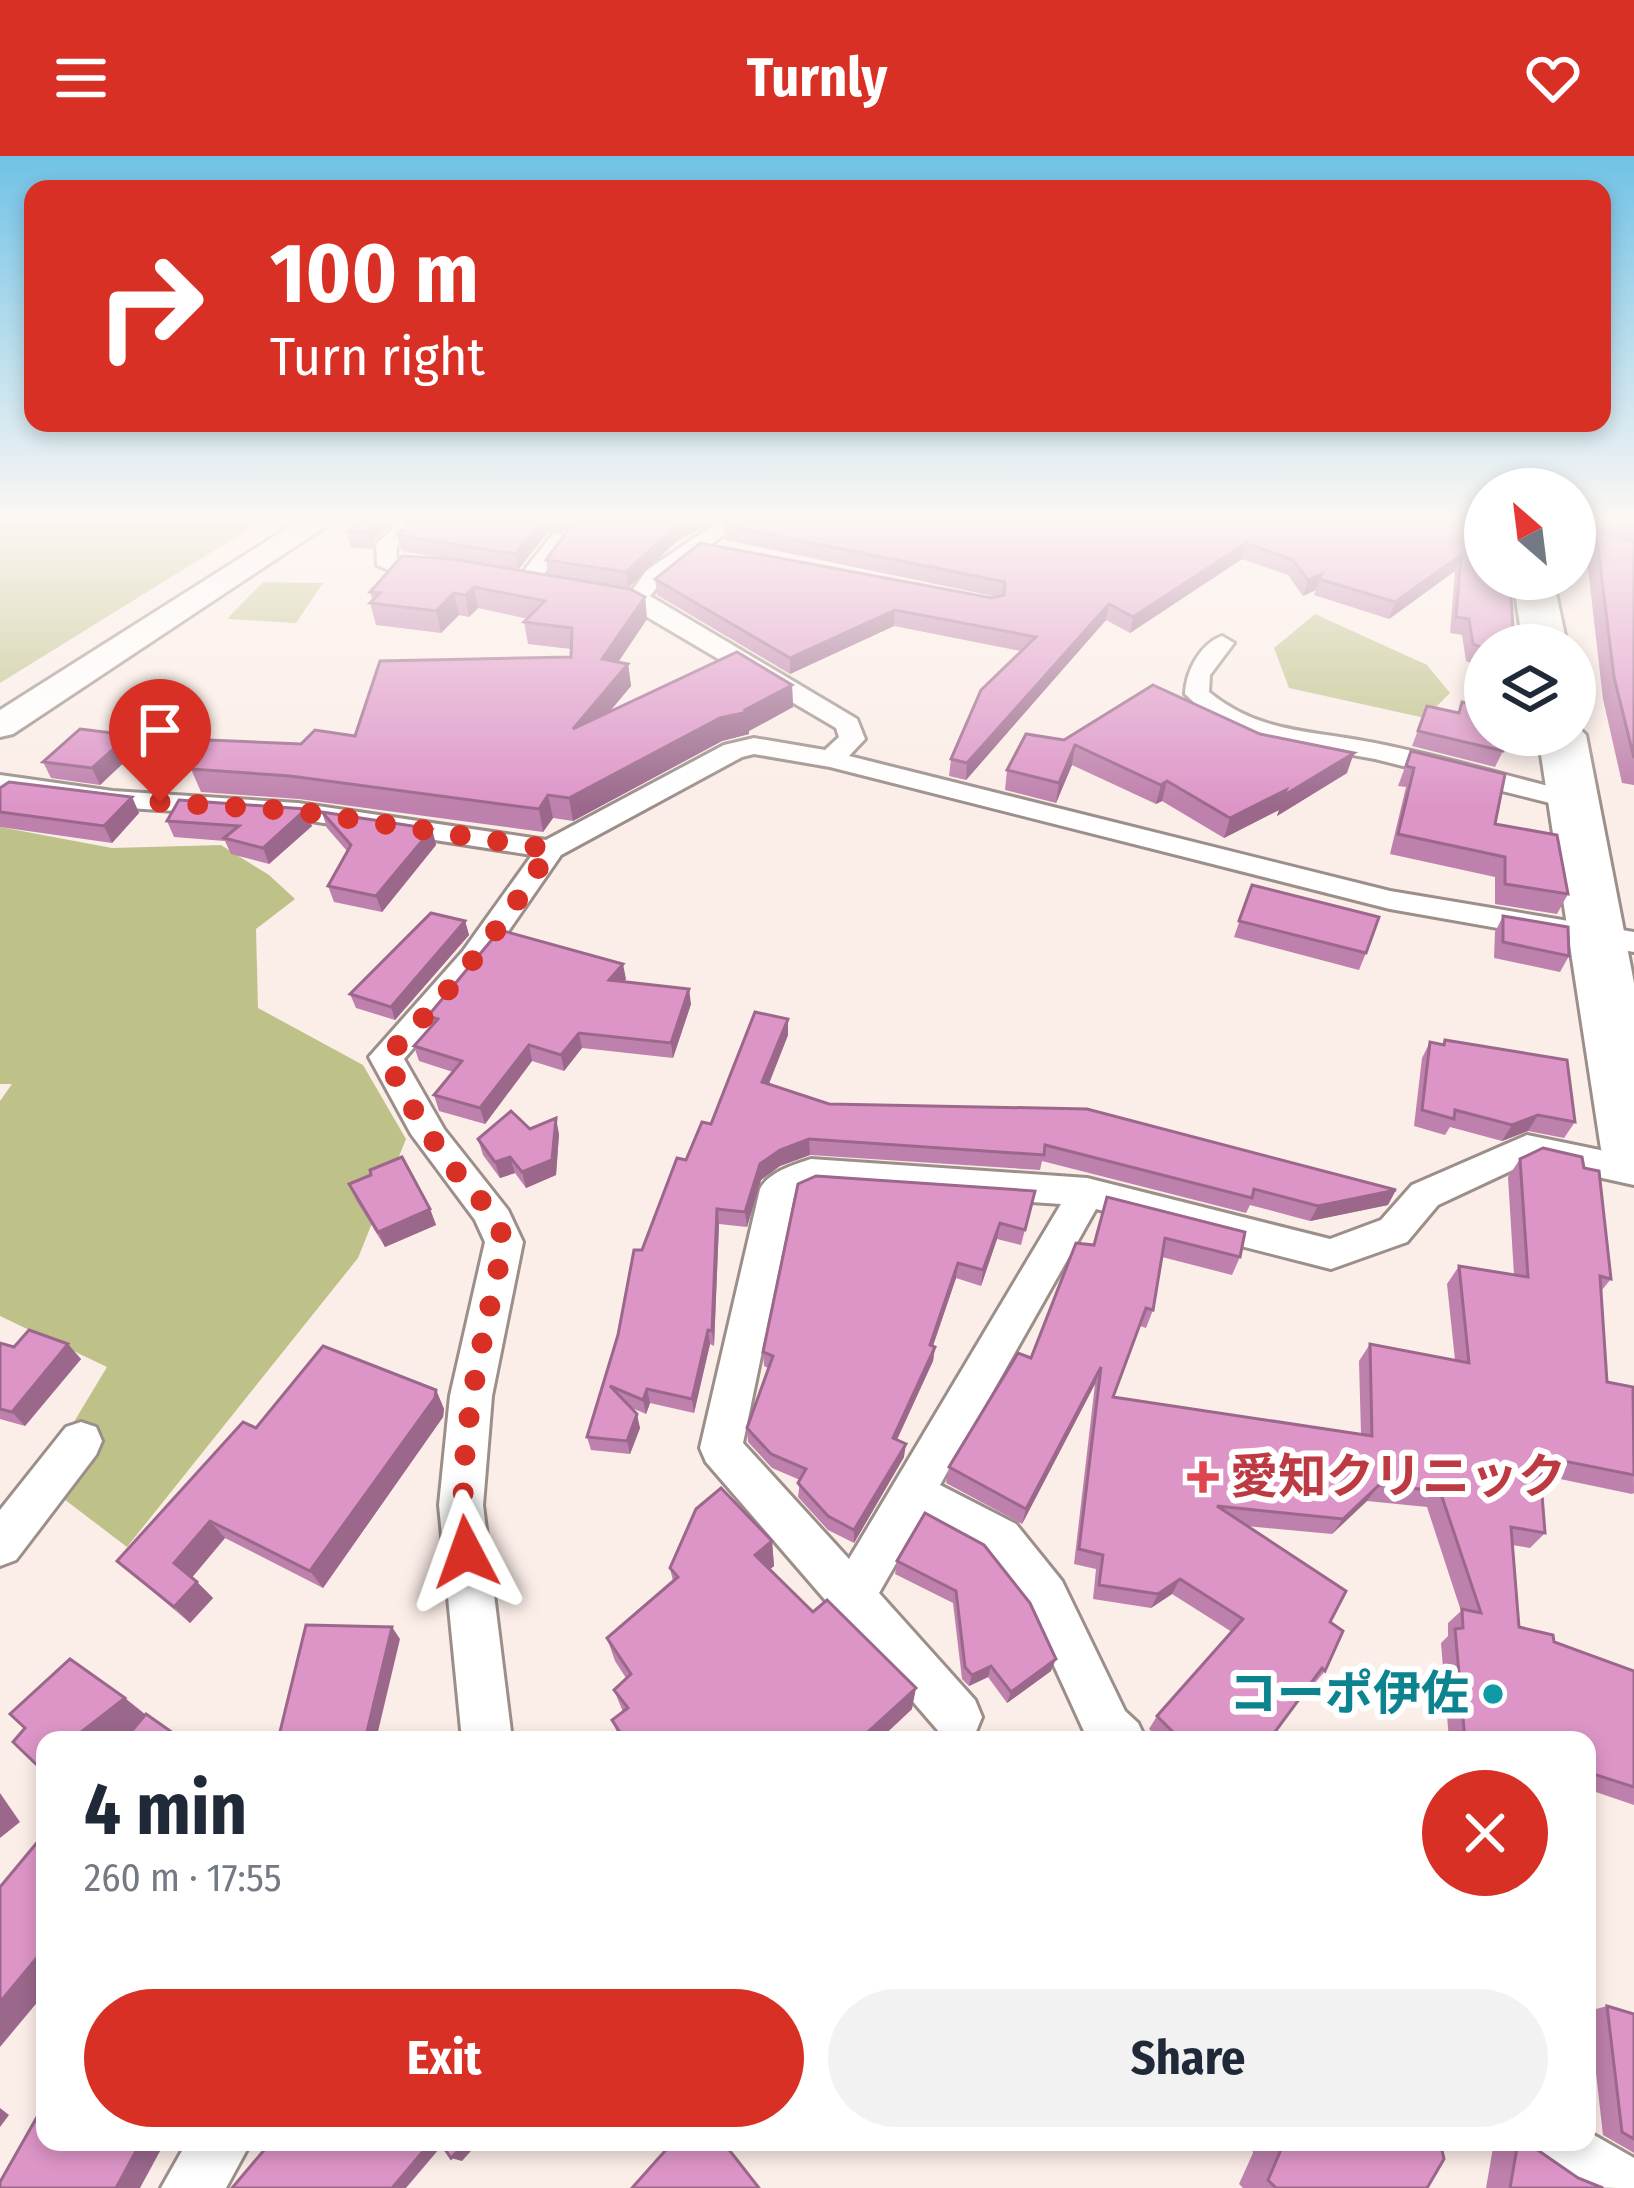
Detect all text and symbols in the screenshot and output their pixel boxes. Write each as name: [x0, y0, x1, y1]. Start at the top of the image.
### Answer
icon: menu: [48, 45, 114, 111]
icon: heart: [1520, 45, 1586, 111]
text: Turnly: [747, 46, 887, 110]
text: 100 m: [270, 223, 479, 324]
icon: right: [72, 228, 228, 384]
text: Turn right: [270, 325, 485, 389]
north arrow: [1464, 468, 1596, 600]
map controls: [1464, 468, 1596, 756]
button: layers: [1464, 624, 1596, 756]
pin: [109, 679, 211, 802]
icon: arrive: [127, 697, 193, 763]
place label: 愛知クリニック: [1230, 1448, 1566, 1506]
marker: 愛知クリニック: [1187, 1461, 1219, 1493]
position arrow: [403, 1489, 529, 1615]
place label: コーポ伊佐: [1229, 1665, 1469, 1723]
marker: コーポ伊佐: [1480, 1681, 1506, 1707]
text: 4 min: [84, 1767, 247, 1853]
button: close: [1422, 1770, 1548, 1896]
text: 260 m · 17:55: [84, 1855, 282, 1901]
button: Exit: [84, 1989, 804, 2127]
button: Share: [828, 1989, 1548, 2127]

